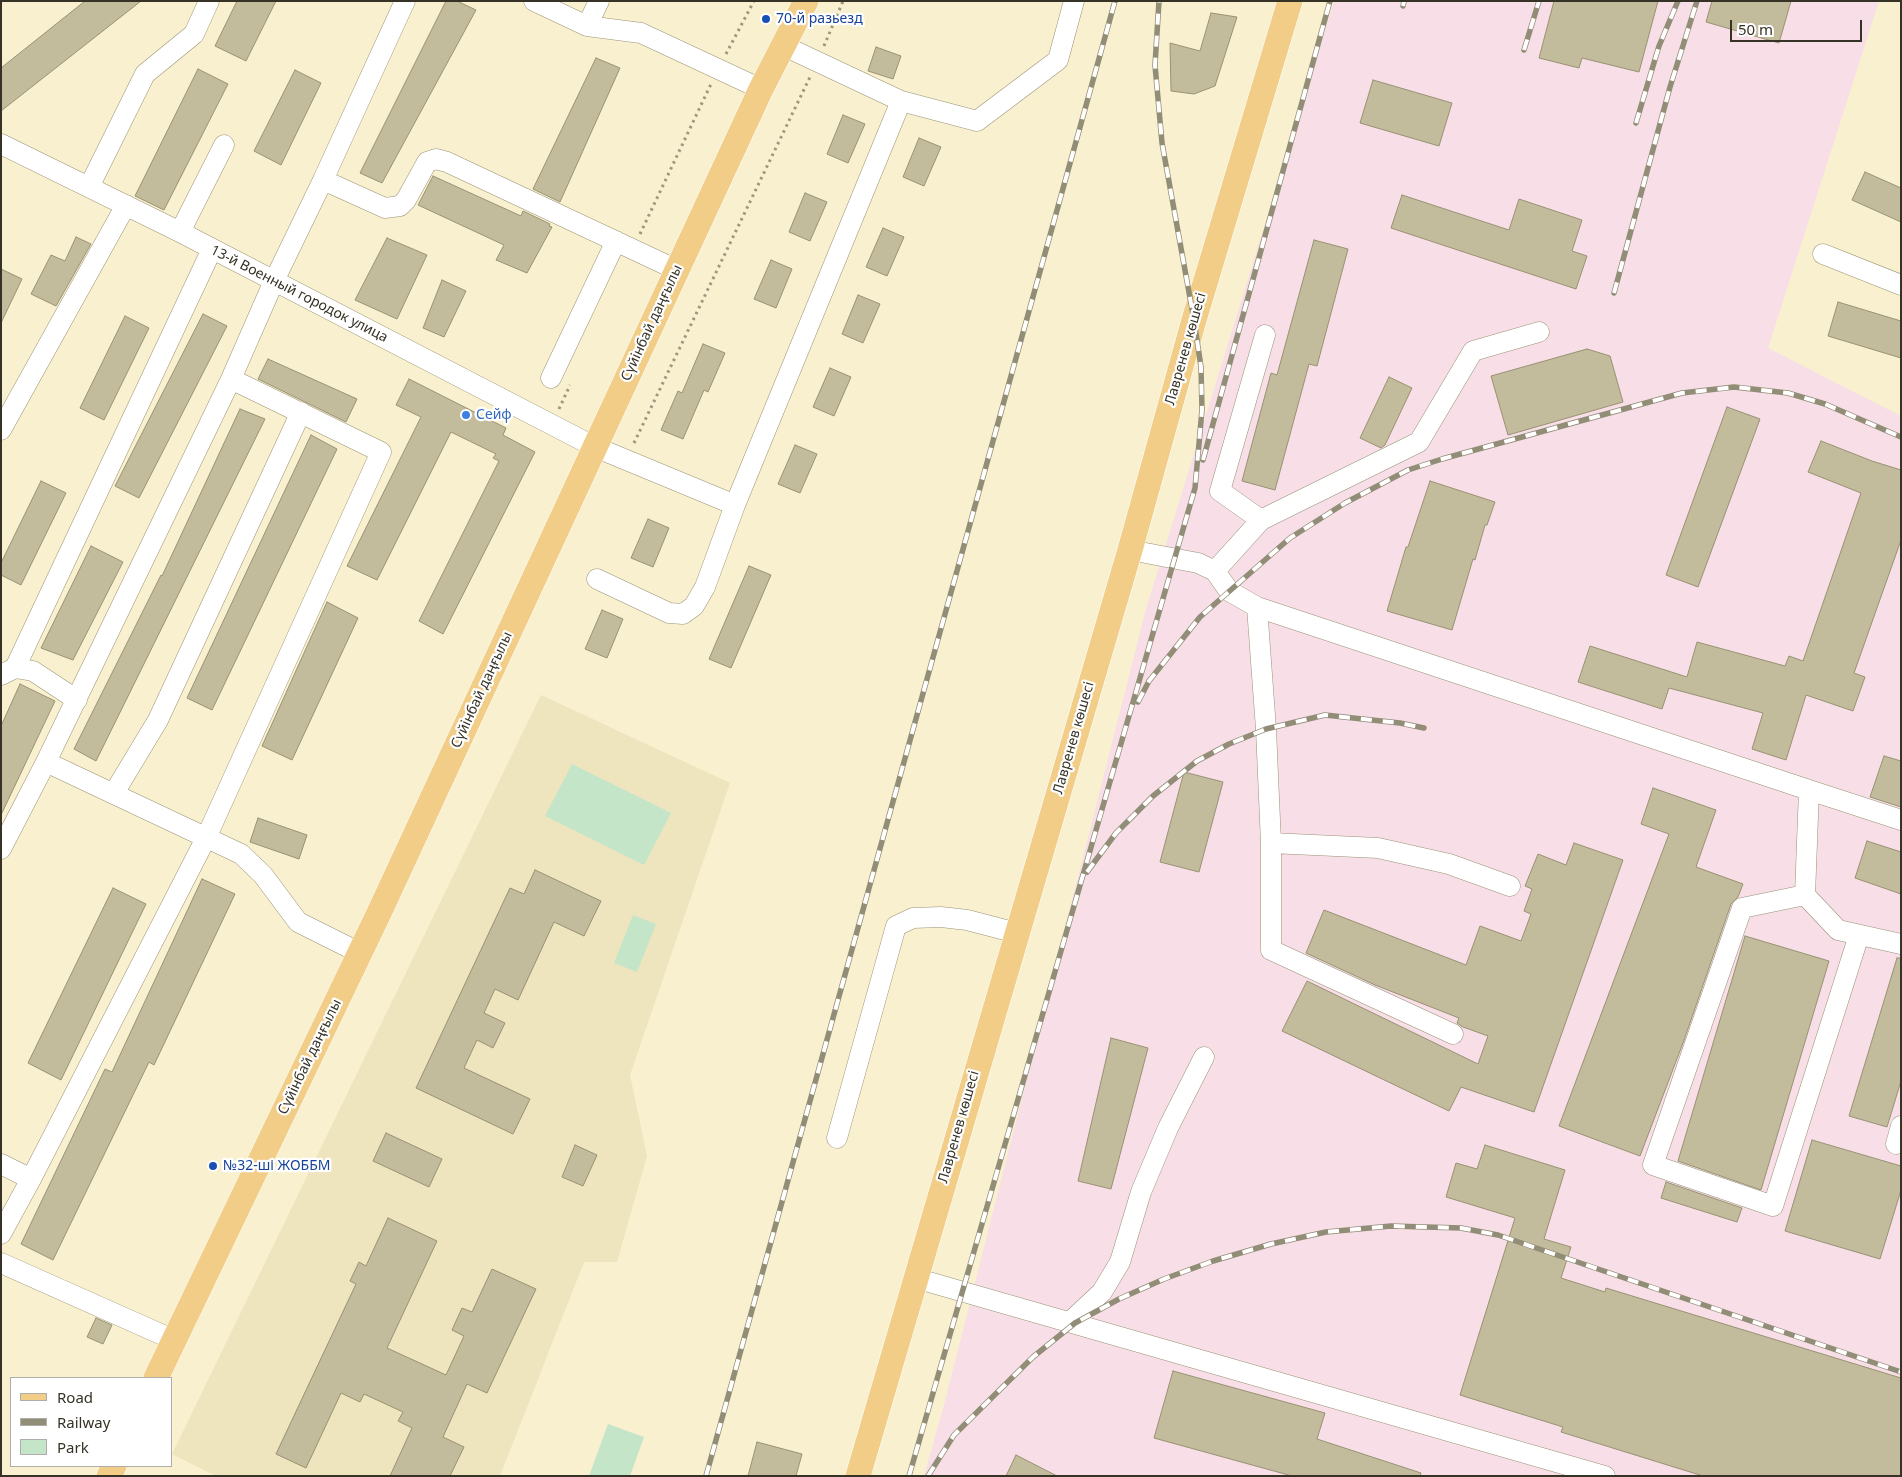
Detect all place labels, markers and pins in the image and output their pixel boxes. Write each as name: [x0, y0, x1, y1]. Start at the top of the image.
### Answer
place label: 70-й разьезд: [776, 11, 863, 27]
marker: 70-й разьезд: [760, 13, 772, 25]
place label: Сейф: [476, 407, 512, 423]
marker: Сейф: [460, 409, 472, 421]
place label: №32-ші ЖОББМ: [223, 1158, 331, 1174]
marker: №32-ші ЖОББМ: [207, 1160, 219, 1172]

